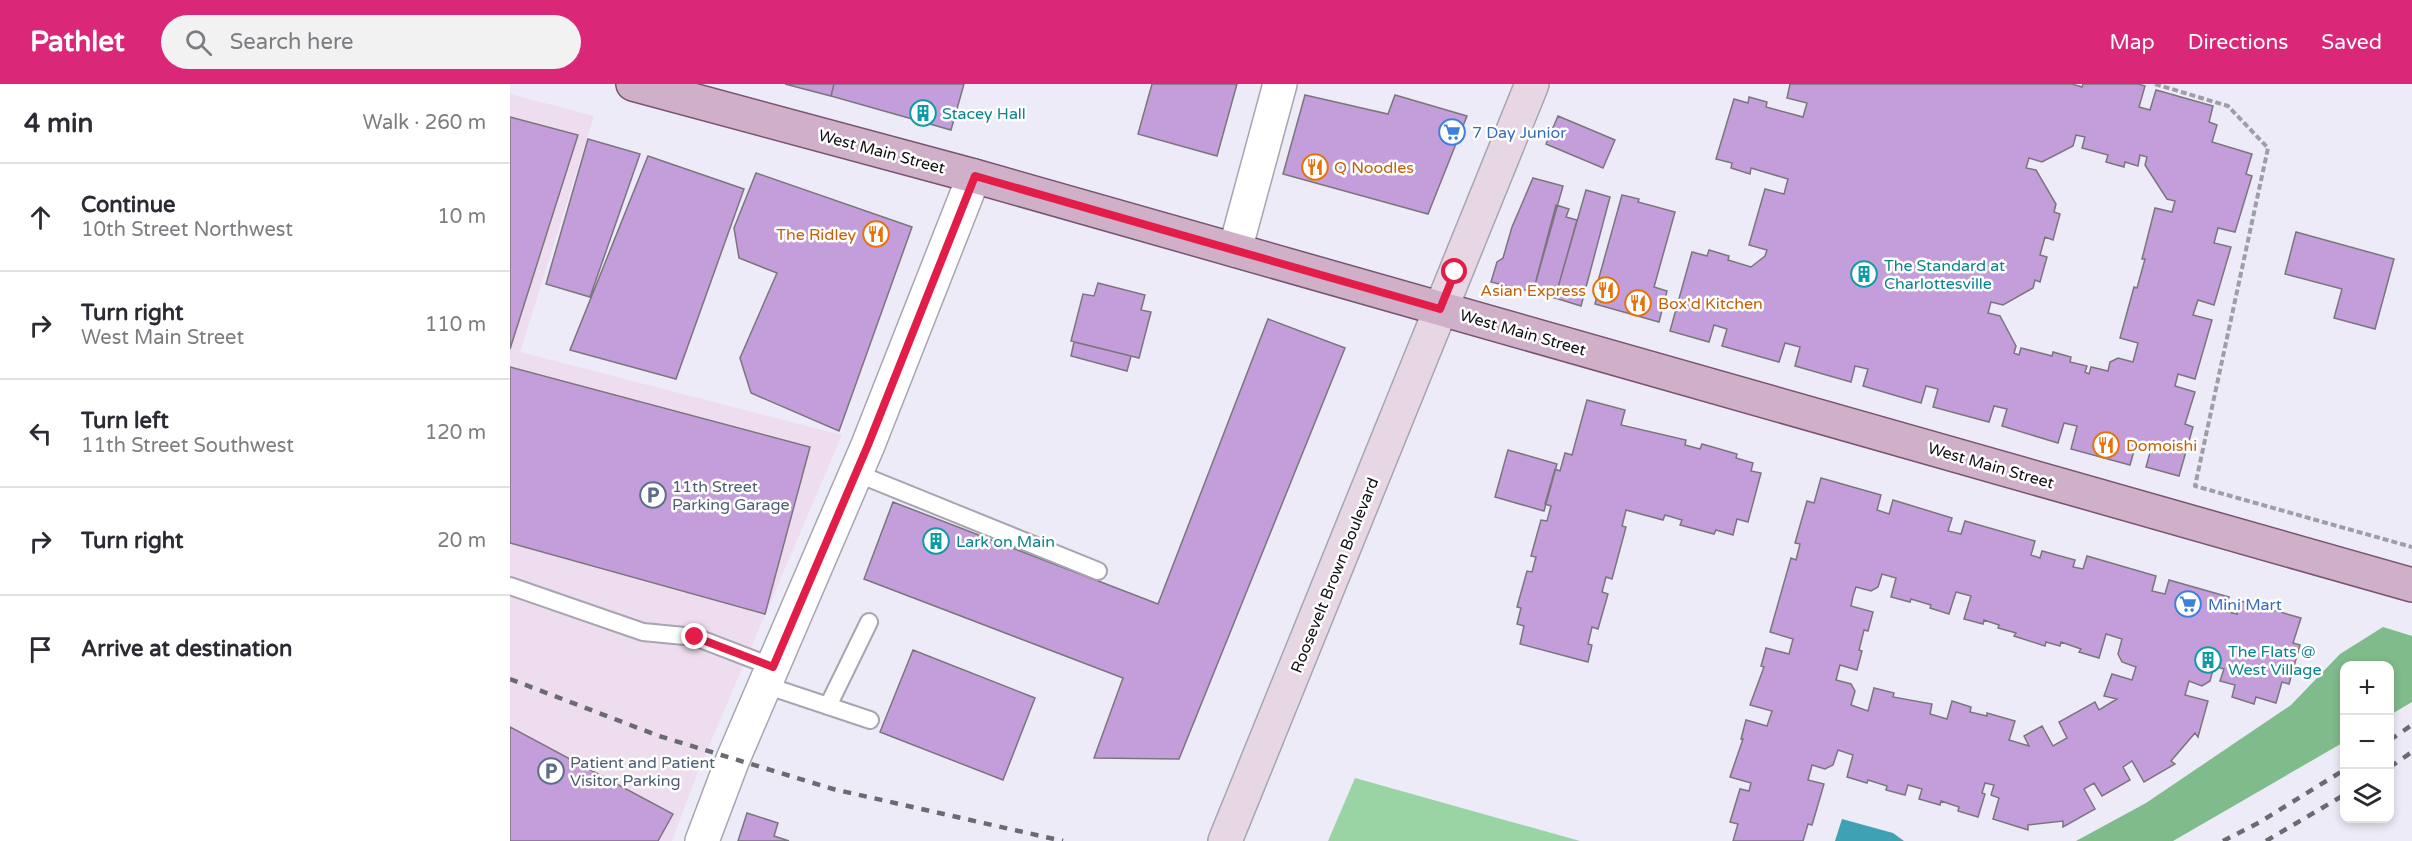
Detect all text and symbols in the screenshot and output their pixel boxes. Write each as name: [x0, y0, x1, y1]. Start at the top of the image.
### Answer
search box: [161, 15, 581, 69]
text: Pathlet: [30, 25, 125, 59]
icon: search: [182, 26, 215, 59]
text: Search here: [230, 29, 353, 55]
text: Map: [2109, 30, 2155, 55]
text: Directions: [2188, 30, 2288, 55]
text: Saved: [2321, 30, 2382, 55]
building icon: Stacey Hall: [908, 98, 938, 128]
place label: Stacey Hall: [942, 104, 1026, 124]
text: 4 min: [24, 108, 93, 139]
text: Walk · 260 m: [363, 111, 486, 135]
supermarket icon: 7 Day Junior: [1437, 117, 1467, 147]
place label: 7 Day Junior: [1472, 123, 1567, 143]
street label: West Main Street: [816, 125, 947, 179]
restaurant icon: Q Noodles: [1300, 152, 1330, 182]
place label: Q Noodles: [1334, 158, 1414, 178]
text: Continue: [81, 192, 176, 218]
icon: ahead: [24, 201, 57, 234]
text: 10 m: [437, 205, 486, 229]
text: 10th Street Northwest: [81, 218, 293, 242]
restaurant icon: The Ridley: [861, 219, 891, 249]
place label: The Ridley: [776, 225, 856, 245]
place label: The Standard at Charlottesville: [1884, 256, 2005, 294]
route start: [1441, 258, 1467, 284]
building icon: The Standard at Charlottesville: [1849, 259, 1879, 289]
restaurant icon: Asian Express: [1591, 275, 1621, 305]
place label: Asian Express: [1480, 281, 1586, 301]
restaurant icon: Box'd Kitchen: [1623, 288, 1653, 318]
place label: Box'd Kitchen: [1658, 294, 1763, 314]
text: Turn right: [81, 300, 183, 326]
street label: West Main Street: [1457, 305, 1588, 361]
icon: right: [24, 309, 57, 342]
text: 110 m: [425, 313, 486, 337]
text: West Main Street: [81, 326, 244, 350]
text: Turn left: [81, 408, 169, 434]
icon: left: [24, 417, 57, 450]
text: 120 m: [425, 421, 486, 445]
restaurant icon: Domoishi: [2091, 430, 2121, 460]
text: 11th Street Southwest: [81, 434, 294, 458]
place label: Domoishi: [2126, 436, 2197, 456]
street label: West Main Street: [1925, 438, 2056, 494]
street label: Roosevelt Brown Boulevard: [1287, 475, 1383, 676]
place label: 11th Street Parking Garage: [672, 477, 790, 515]
parking icon: 11th Street Parking Garage: [638, 480, 668, 510]
icon: right: [24, 525, 57, 558]
building icon: Lark on Main: [921, 526, 951, 556]
text: Turn right: [81, 528, 183, 554]
text: 20 m: [437, 529, 486, 553]
place label: Lark on Main: [956, 532, 1055, 552]
supermarket icon: Mini Mart: [2173, 589, 2203, 619]
place label: Mini Mart: [2208, 595, 2282, 615]
route end: [681, 623, 707, 649]
icon: arrive: [24, 633, 57, 666]
text: Arrive at destination: [81, 636, 292, 662]
place label: The Flats @ West Village: [2228, 642, 2321, 680]
building icon: The Flats @ West Village: [2193, 645, 2223, 675]
map controls: [2340, 661, 2394, 823]
button: +: [2340, 661, 2394, 715]
button: −: [2340, 715, 2394, 769]
place label: Patient and Patient Visitor Parking: [570, 753, 715, 791]
parking icon: Patient and Patient Visitor Parking: [536, 756, 566, 786]
button: layers: [2340, 769, 2394, 823]

